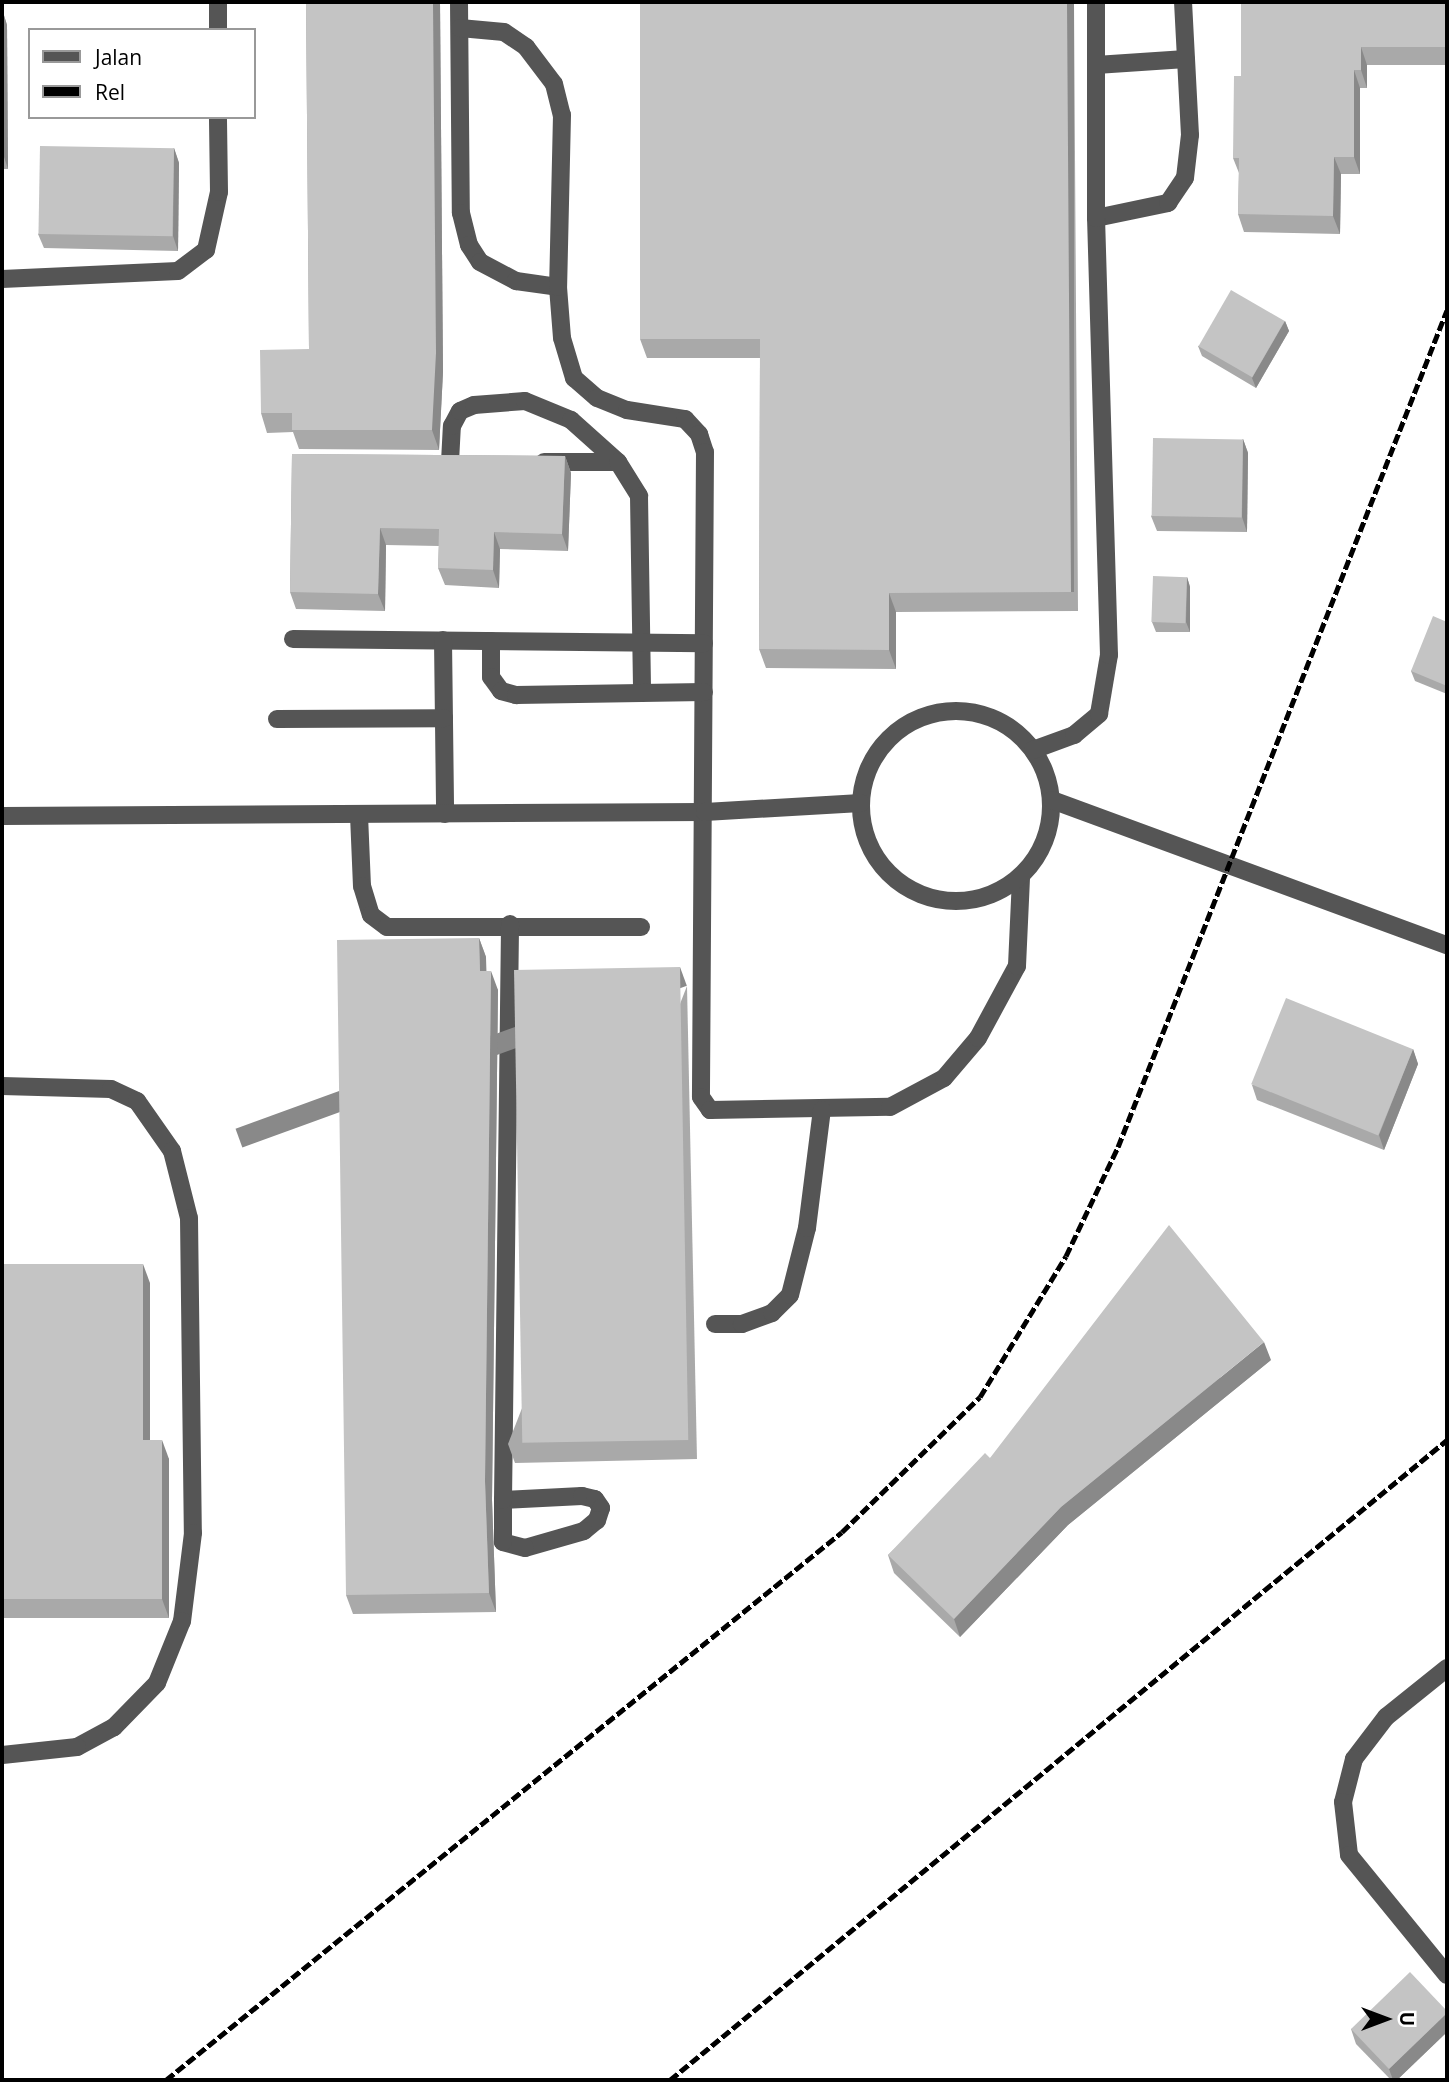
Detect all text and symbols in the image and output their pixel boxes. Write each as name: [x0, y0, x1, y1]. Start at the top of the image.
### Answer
legend: [28, 28, 256, 119]
text: Jalan: [95, 43, 142, 71]
text: Rel: [95, 78, 125, 106]
north arrow: [1351, 1984, 1421, 2054]
text: U: [1394, 2012, 1420, 2026]

